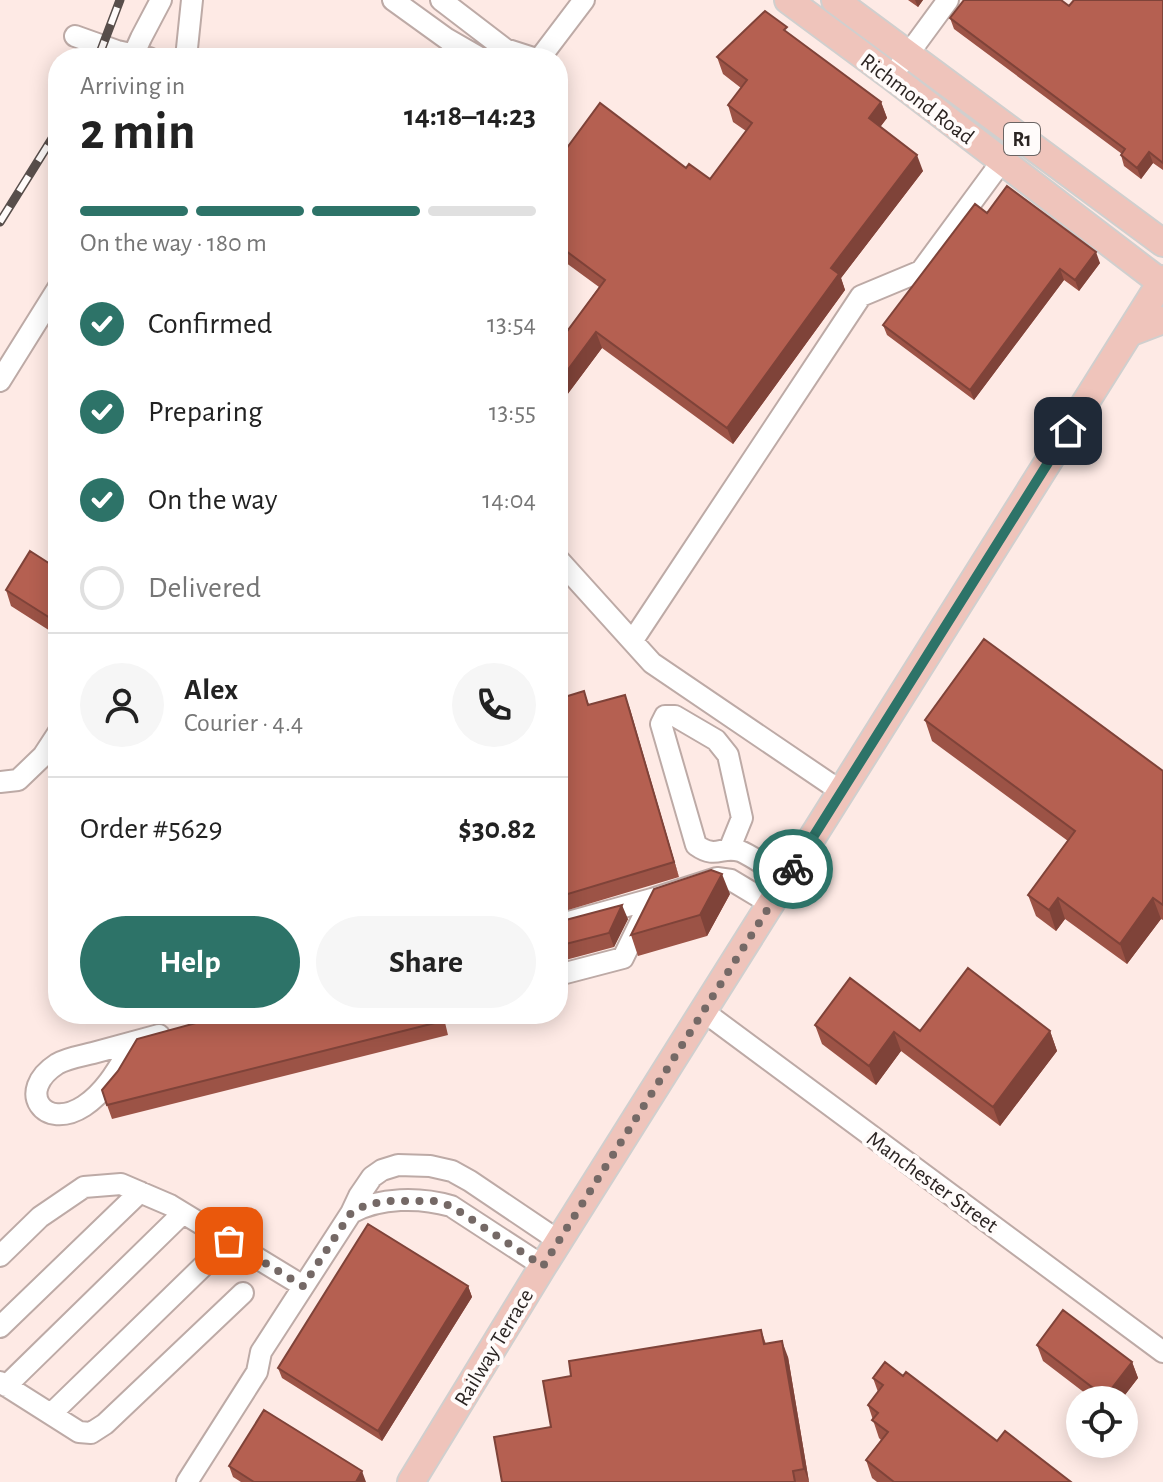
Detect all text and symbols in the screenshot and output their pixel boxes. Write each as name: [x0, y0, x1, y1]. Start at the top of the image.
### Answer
street label: Richmond Road: [857, 49, 978, 148]
text: Arriving in: [80, 73, 185, 99]
text: 14:18–14:23: [404, 101, 536, 131]
text: 2 min: [80, 106, 195, 158]
road number: R1: [1004, 123, 1040, 155]
text: On the way · 180 m: [80, 230, 267, 256]
icon: check: [80, 302, 124, 346]
text: Confirmed: [148, 309, 272, 339]
text: 13:54: [487, 311, 536, 337]
icon: check: [80, 390, 124, 434]
text: Preparing: [148, 397, 263, 427]
pin: [1034, 397, 1102, 465]
text: 13:55: [489, 399, 536, 425]
icon: home: [1046, 409, 1090, 453]
icon: check: [80, 478, 124, 522]
text: On the way: [148, 485, 277, 515]
text: 14:04: [482, 487, 536, 513]
text: Delivered: [148, 573, 261, 603]
button: person: [80, 663, 164, 747]
button: phone: [452, 663, 536, 747]
text: Alex: [184, 675, 238, 705]
text: Courier · 4.4: [184, 710, 303, 736]
text: Order #5629: [80, 814, 223, 844]
text: $30.82: [458, 814, 536, 844]
courier: [753, 829, 833, 909]
icon: bike: [771, 847, 815, 891]
button: Help: [80, 916, 300, 1008]
button: Share: [316, 916, 536, 1008]
street label: Manchester Street: [863, 1127, 1002, 1237]
pin: [195, 1207, 263, 1275]
icon: bag: [207, 1219, 251, 1263]
street label: Railway Terrace: [450, 1285, 537, 1410]
map controls: [1066, 1386, 1138, 1458]
button: locate: [1066, 1386, 1138, 1458]

